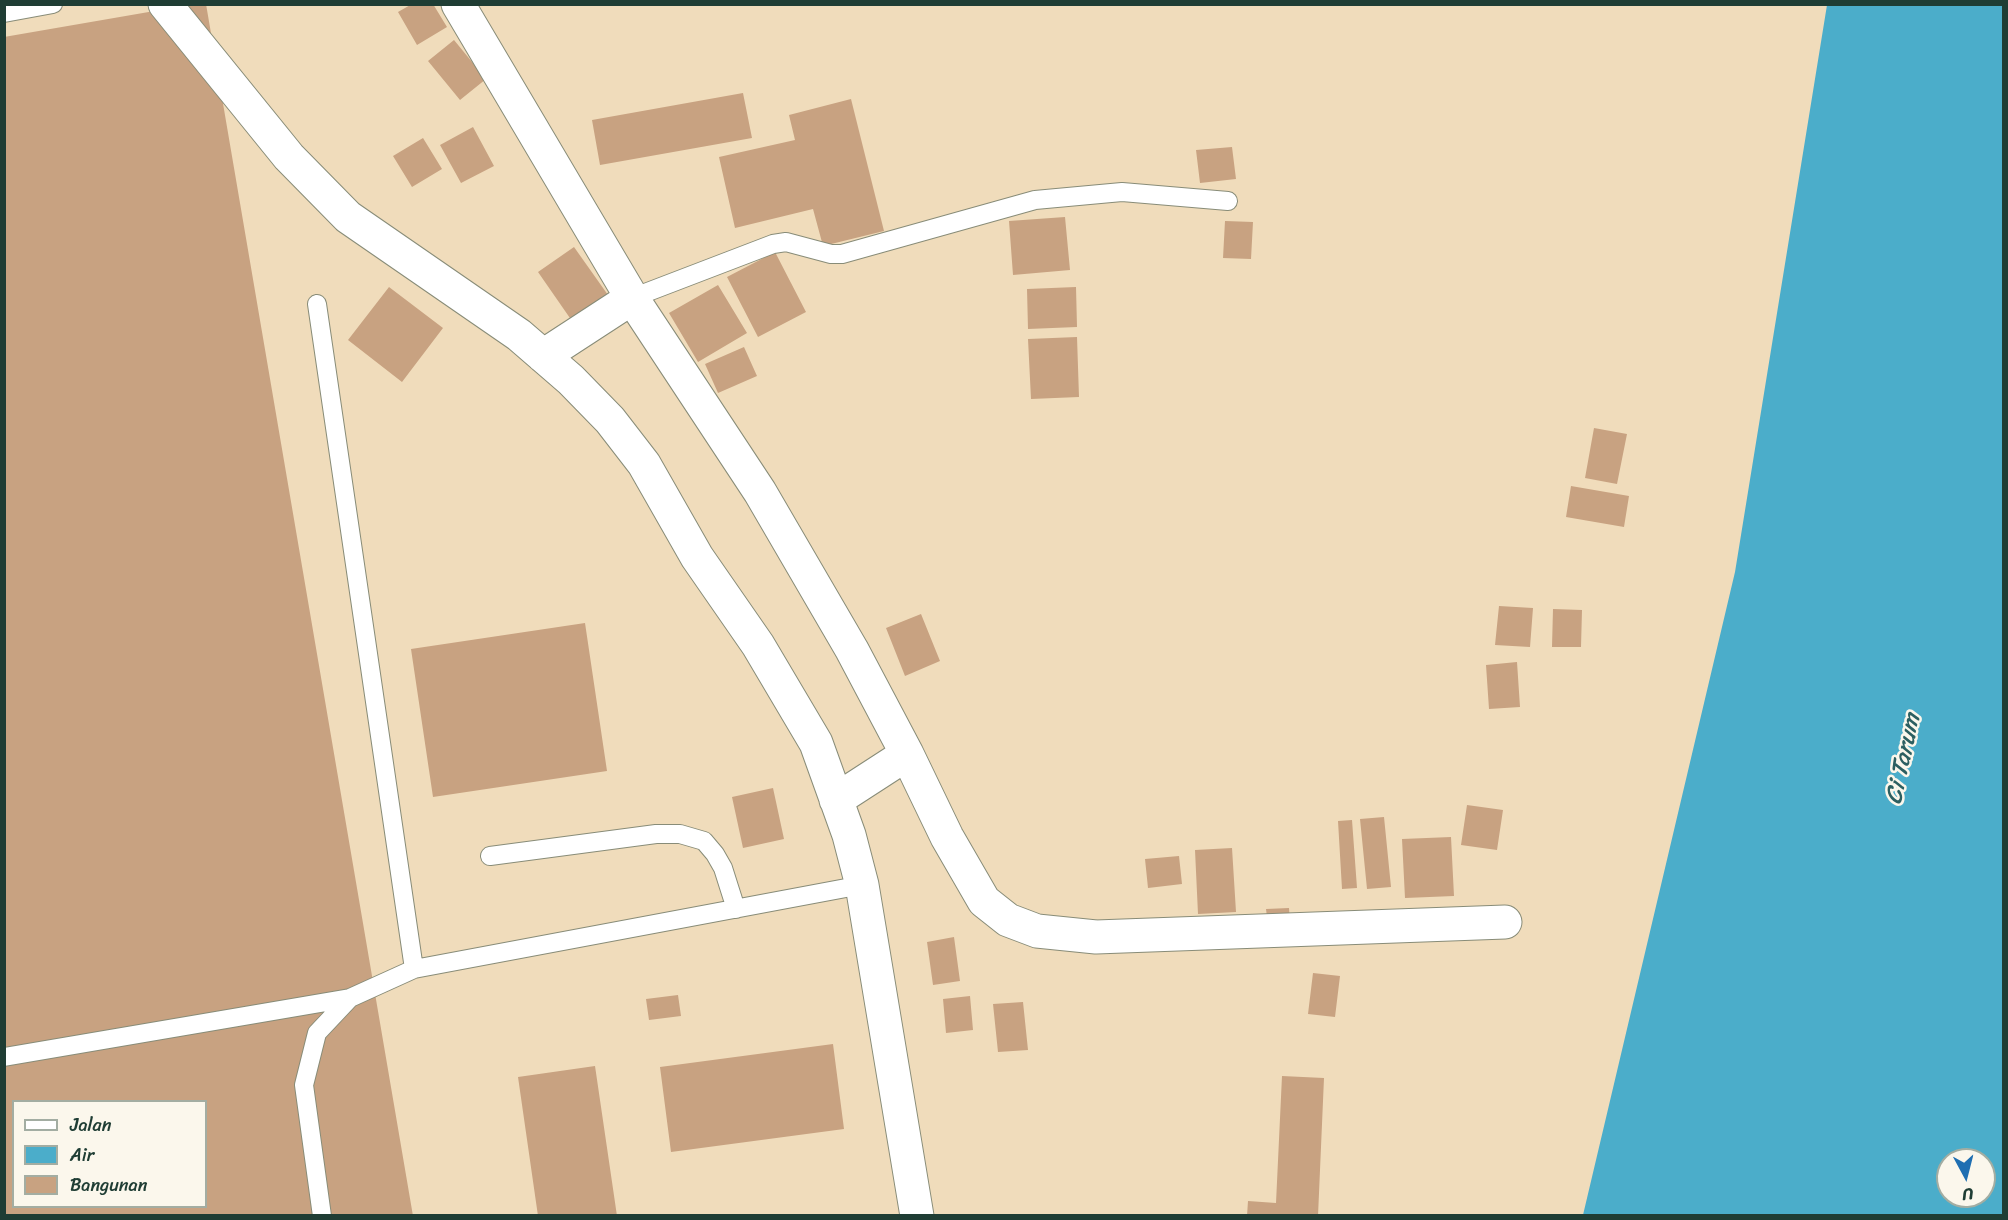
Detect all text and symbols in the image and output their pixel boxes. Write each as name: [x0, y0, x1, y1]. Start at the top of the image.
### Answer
water label: Ci Tarum: [1880, 711, 1928, 807]
legend: [12, 1100, 207, 1208]
text: Jalan: [70, 1109, 111, 1141]
text: Air: [70, 1139, 94, 1171]
north arrow: [1936, 1148, 1996, 1208]
text: Bangunan: [70, 1169, 147, 1201]
text: U: [1961, 1179, 1975, 1209]

